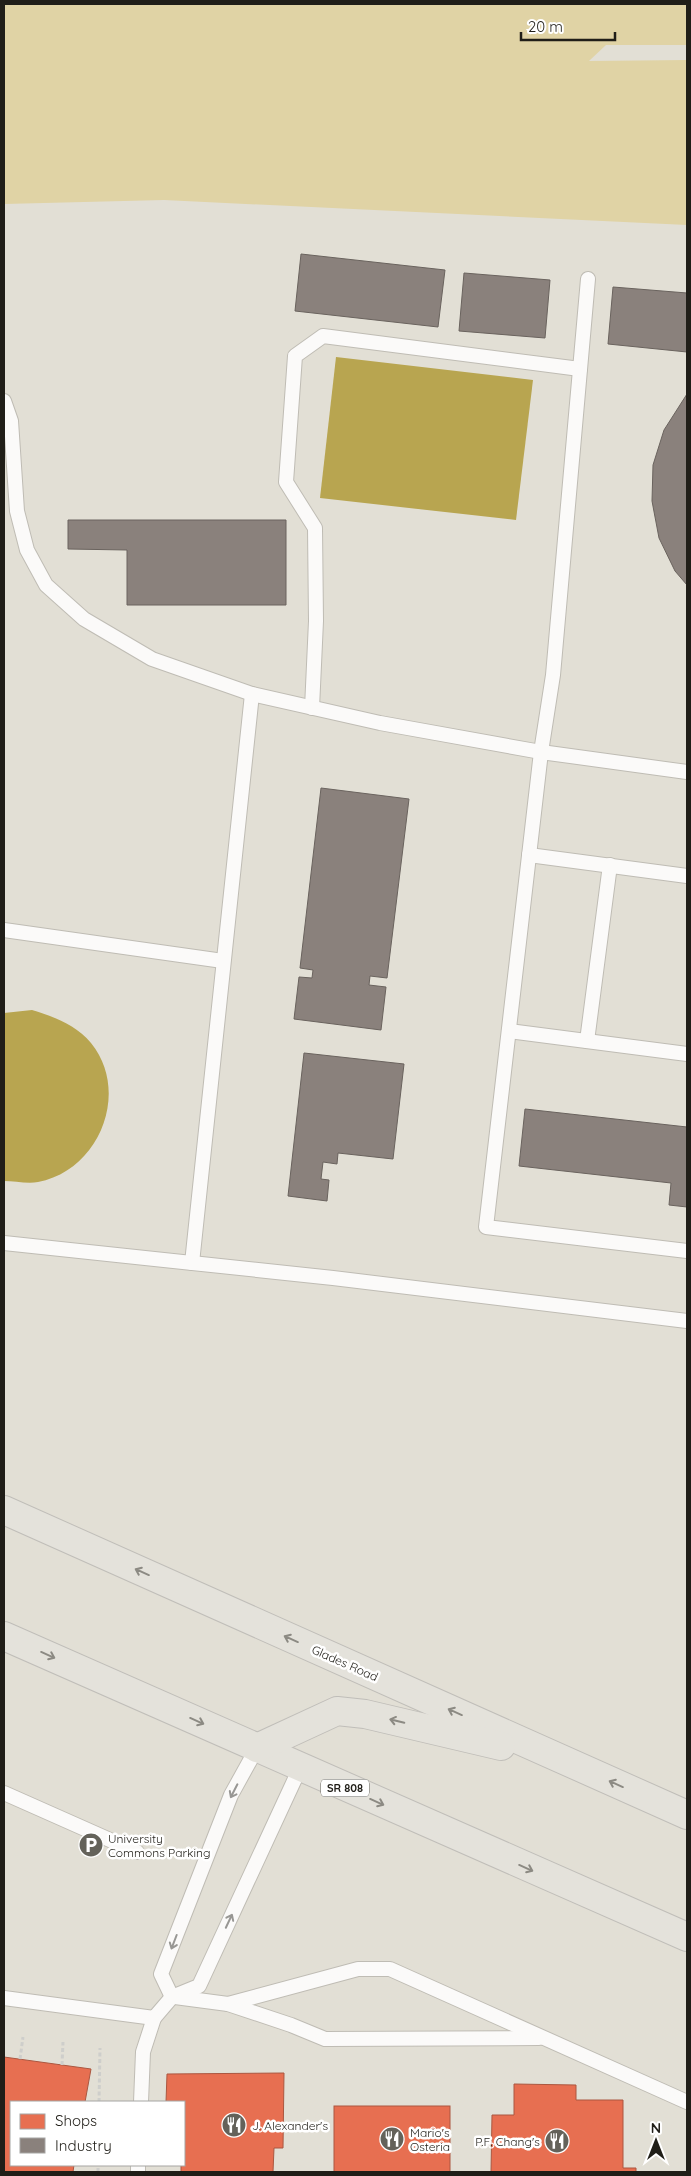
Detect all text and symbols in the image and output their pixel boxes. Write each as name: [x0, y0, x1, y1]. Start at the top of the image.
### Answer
scale bar: [521, 10, 615, 42]
text: 20 m: [528, 17, 563, 36]
one-way arrow: [135, 1567, 150, 1577]
one-way arrow: [284, 1633, 299, 1643]
street label: Glades Road: [309, 1642, 381, 1684]
one-way arrow: [40, 1651, 55, 1661]
one-way arrow: [448, 1707, 463, 1716]
one-way arrow: [389, 1716, 405, 1725]
one-way arrow: [189, 1717, 204, 1727]
one-way arrow: [609, 1779, 624, 1788]
road number: SR 808: [321, 1780, 369, 1796]
one-way arrow: [229, 1783, 238, 1798]
one-way arrow: [369, 1797, 384, 1807]
place label: University Commons Parking: [108, 1831, 210, 1860]
parking icon: University Commons Parking: [78, 1832, 104, 1858]
one-way arrow: [518, 1863, 533, 1873]
one-way arrow: [225, 1914, 235, 1929]
one-way arrow: [169, 1934, 178, 1949]
legend: [10, 2101, 185, 2166]
text: Shops: [55, 2111, 97, 2130]
restaurant icon: J. Alexander's: [221, 2112, 247, 2138]
north arrow: [631, 2116, 681, 2166]
place label: J. Alexander's: [252, 2118, 328, 2133]
text: N: [651, 2119, 661, 2137]
place label: Mario's Osteria: [410, 2125, 450, 2154]
restaurant icon: Mario's Osteria: [379, 2126, 405, 2152]
restaurant icon: P.F. Chang's: [544, 2128, 570, 2154]
place label: P.F. Chang's: [475, 2134, 540, 2149]
text: Industry: [55, 2136, 112, 2155]

